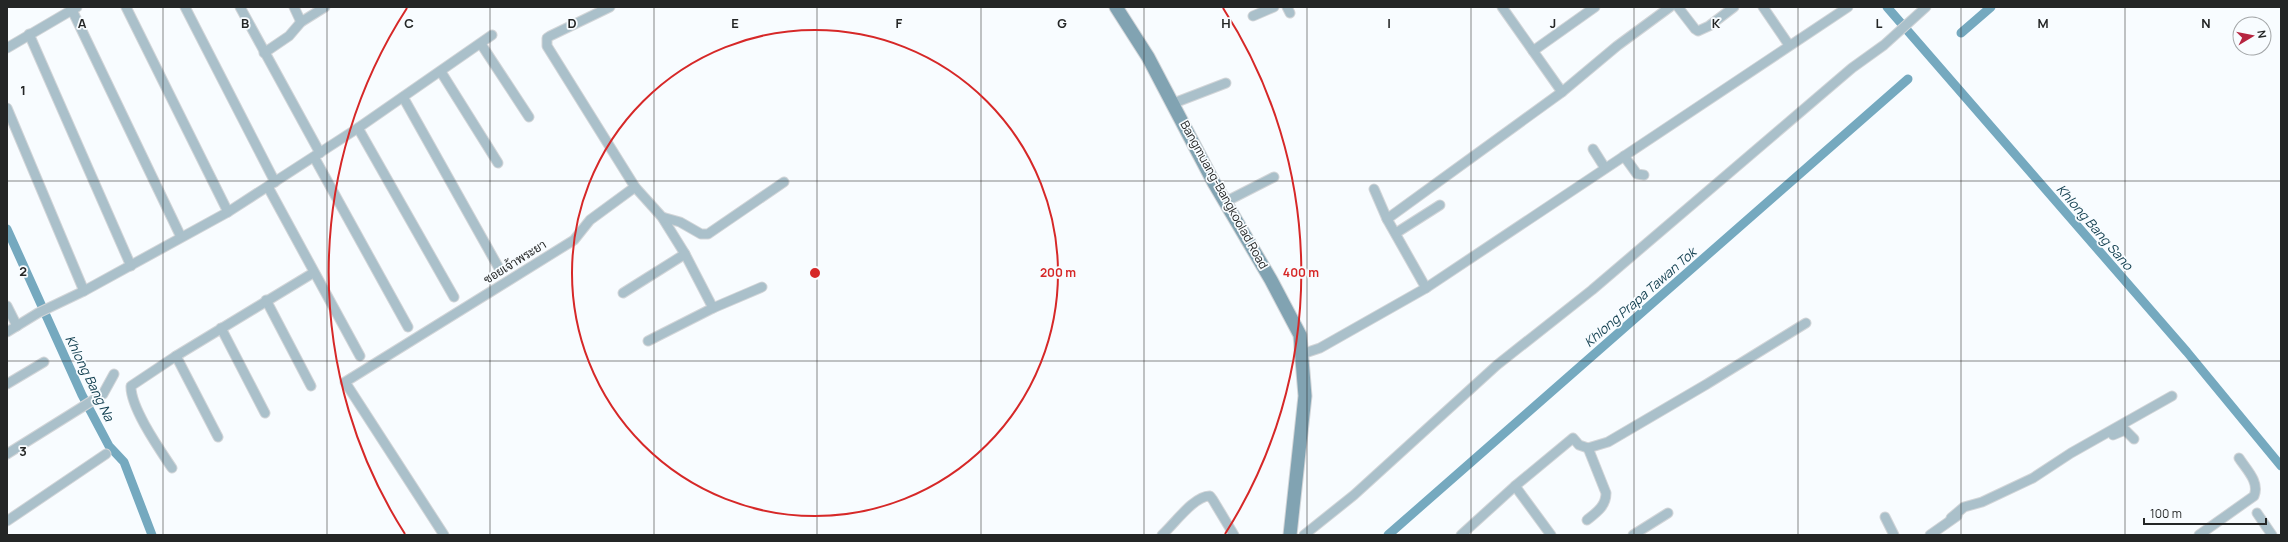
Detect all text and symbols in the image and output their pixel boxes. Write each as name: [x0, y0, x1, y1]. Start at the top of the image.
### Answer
text: A: [78, 14, 87, 32]
text: B: [241, 14, 249, 32]
text: C: [404, 14, 414, 32]
text: D: [567, 14, 577, 32]
text: E: [731, 14, 739, 32]
text: F: [896, 14, 903, 32]
text: G: [1057, 14, 1067, 32]
text: H: [1221, 14, 1231, 32]
text: I: [1387, 14, 1391, 32]
text: J: [1550, 14, 1556, 32]
text: K: [1712, 14, 1721, 32]
text: L: [1876, 14, 1883, 32]
text: M: [2037, 14, 2049, 32]
text: N: [2201, 14, 2211, 32]
north arrow: [2232, 16, 2272, 56]
text: N: [2254, 29, 2270, 39]
text: 1: [20, 81, 26, 99]
street label: Bangmuang-Bangkoolad Road: [1176, 118, 1272, 272]
water label: Khlong Bang Sano: [2053, 180, 2138, 275]
street label: ซอยเจ้าพระยา: [480, 236, 549, 288]
water label: Khlong Prapa Tawan Tok: [1580, 242, 1702, 351]
text: 2: [19, 262, 27, 280]
text: 200 m: [1040, 264, 1076, 281]
text: 400 m: [1283, 264, 1319, 281]
centre of rings: [808, 266, 822, 280]
water label: Khlong Bang Na: [61, 332, 119, 425]
text: 3: [19, 442, 27, 460]
scale bar: [2144, 500, 2266, 526]
text: 100 m: [2150, 505, 2182, 522]

